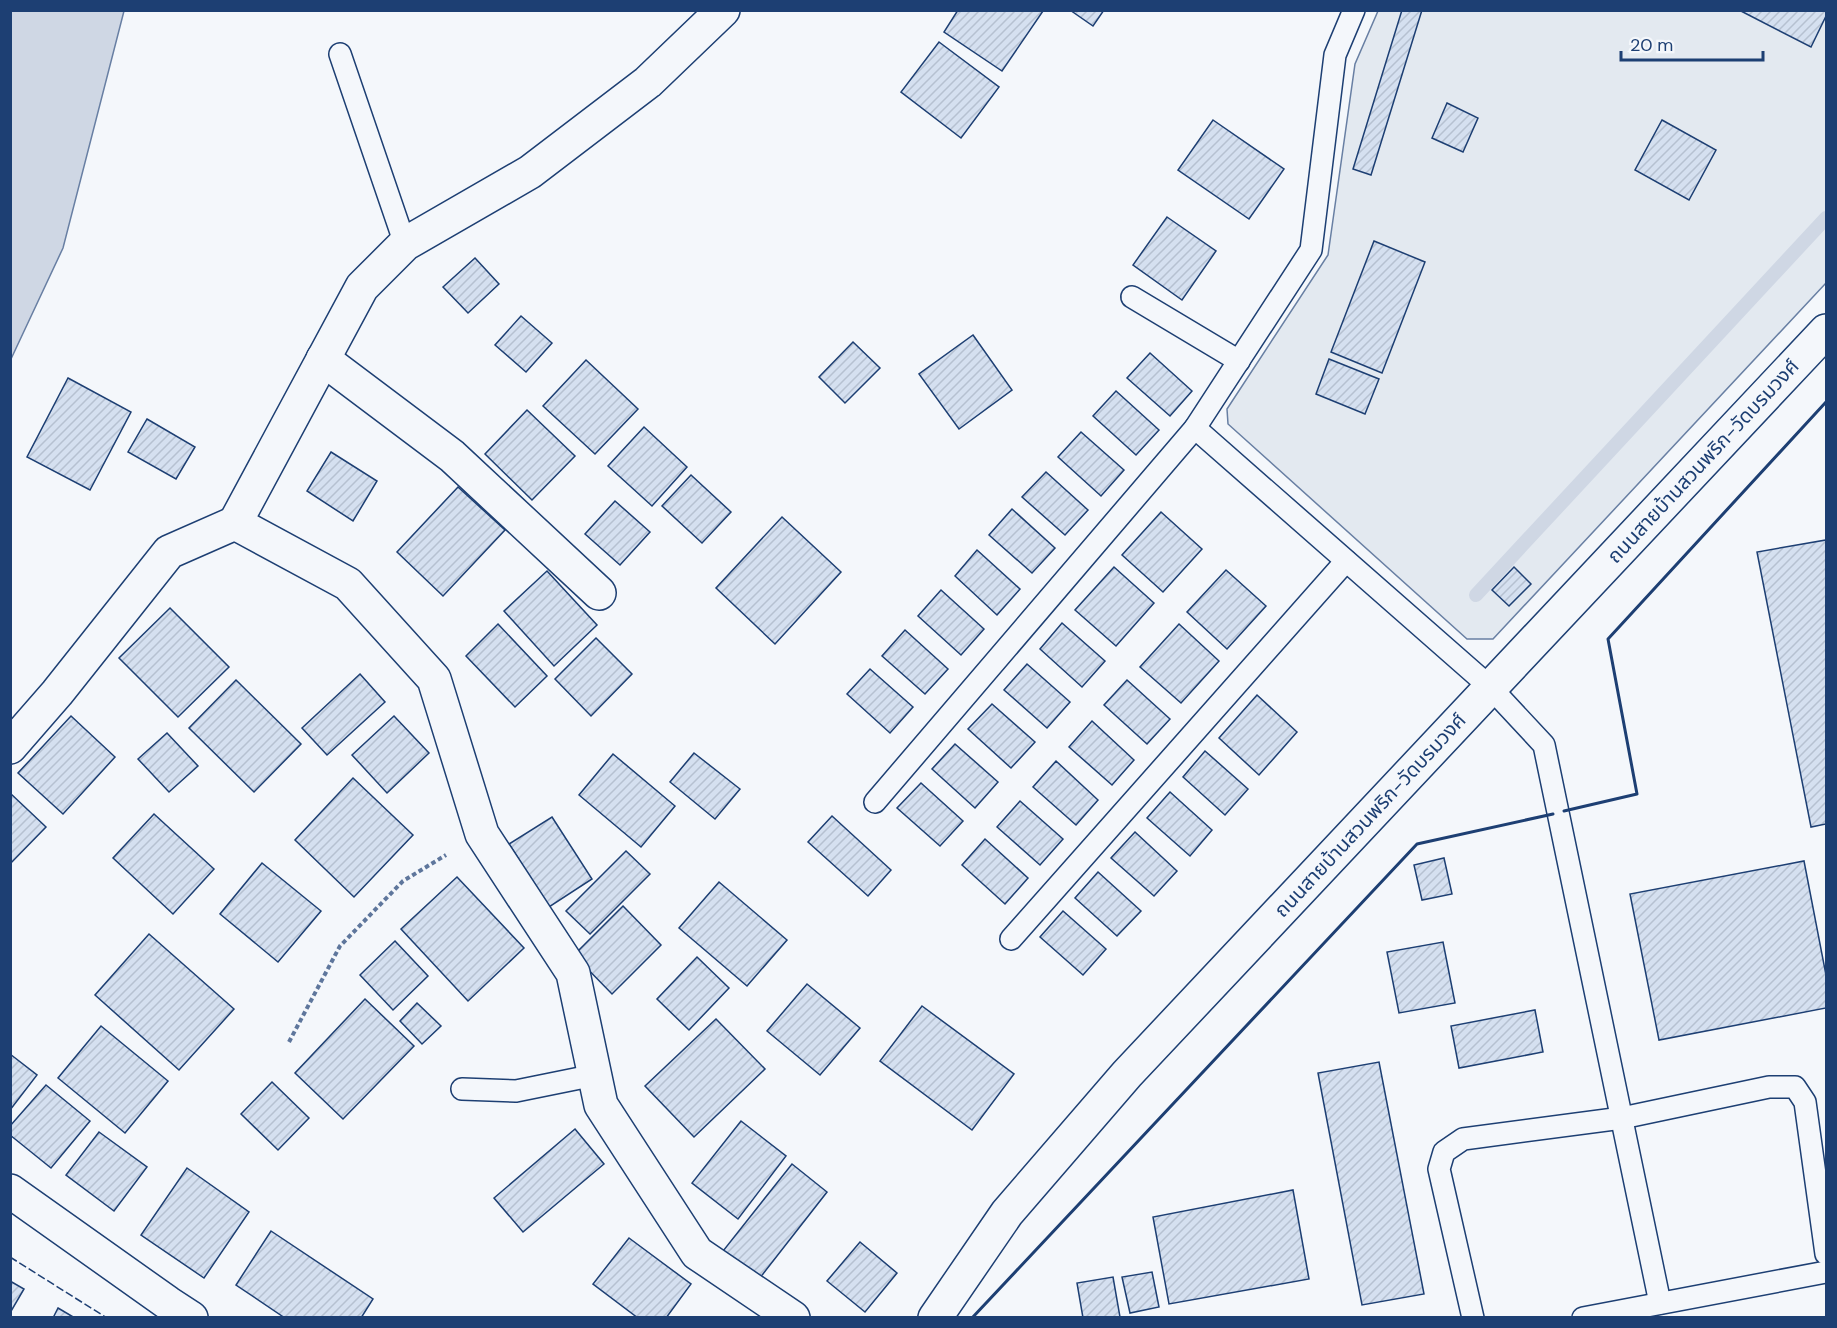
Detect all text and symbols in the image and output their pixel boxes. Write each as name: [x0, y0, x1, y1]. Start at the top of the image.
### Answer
scale bar: [1621, 24, 1764, 62]
text: 20 m: [1630, 33, 1673, 57]
street label: ถนนสายบ้านสวนพริก-วัดบรมวงศ์: [1601, 353, 1805, 569]
street label: ถนนสายบ้านสวนพริก-วัดบรมวงศ์: [1268, 707, 1472, 923]

